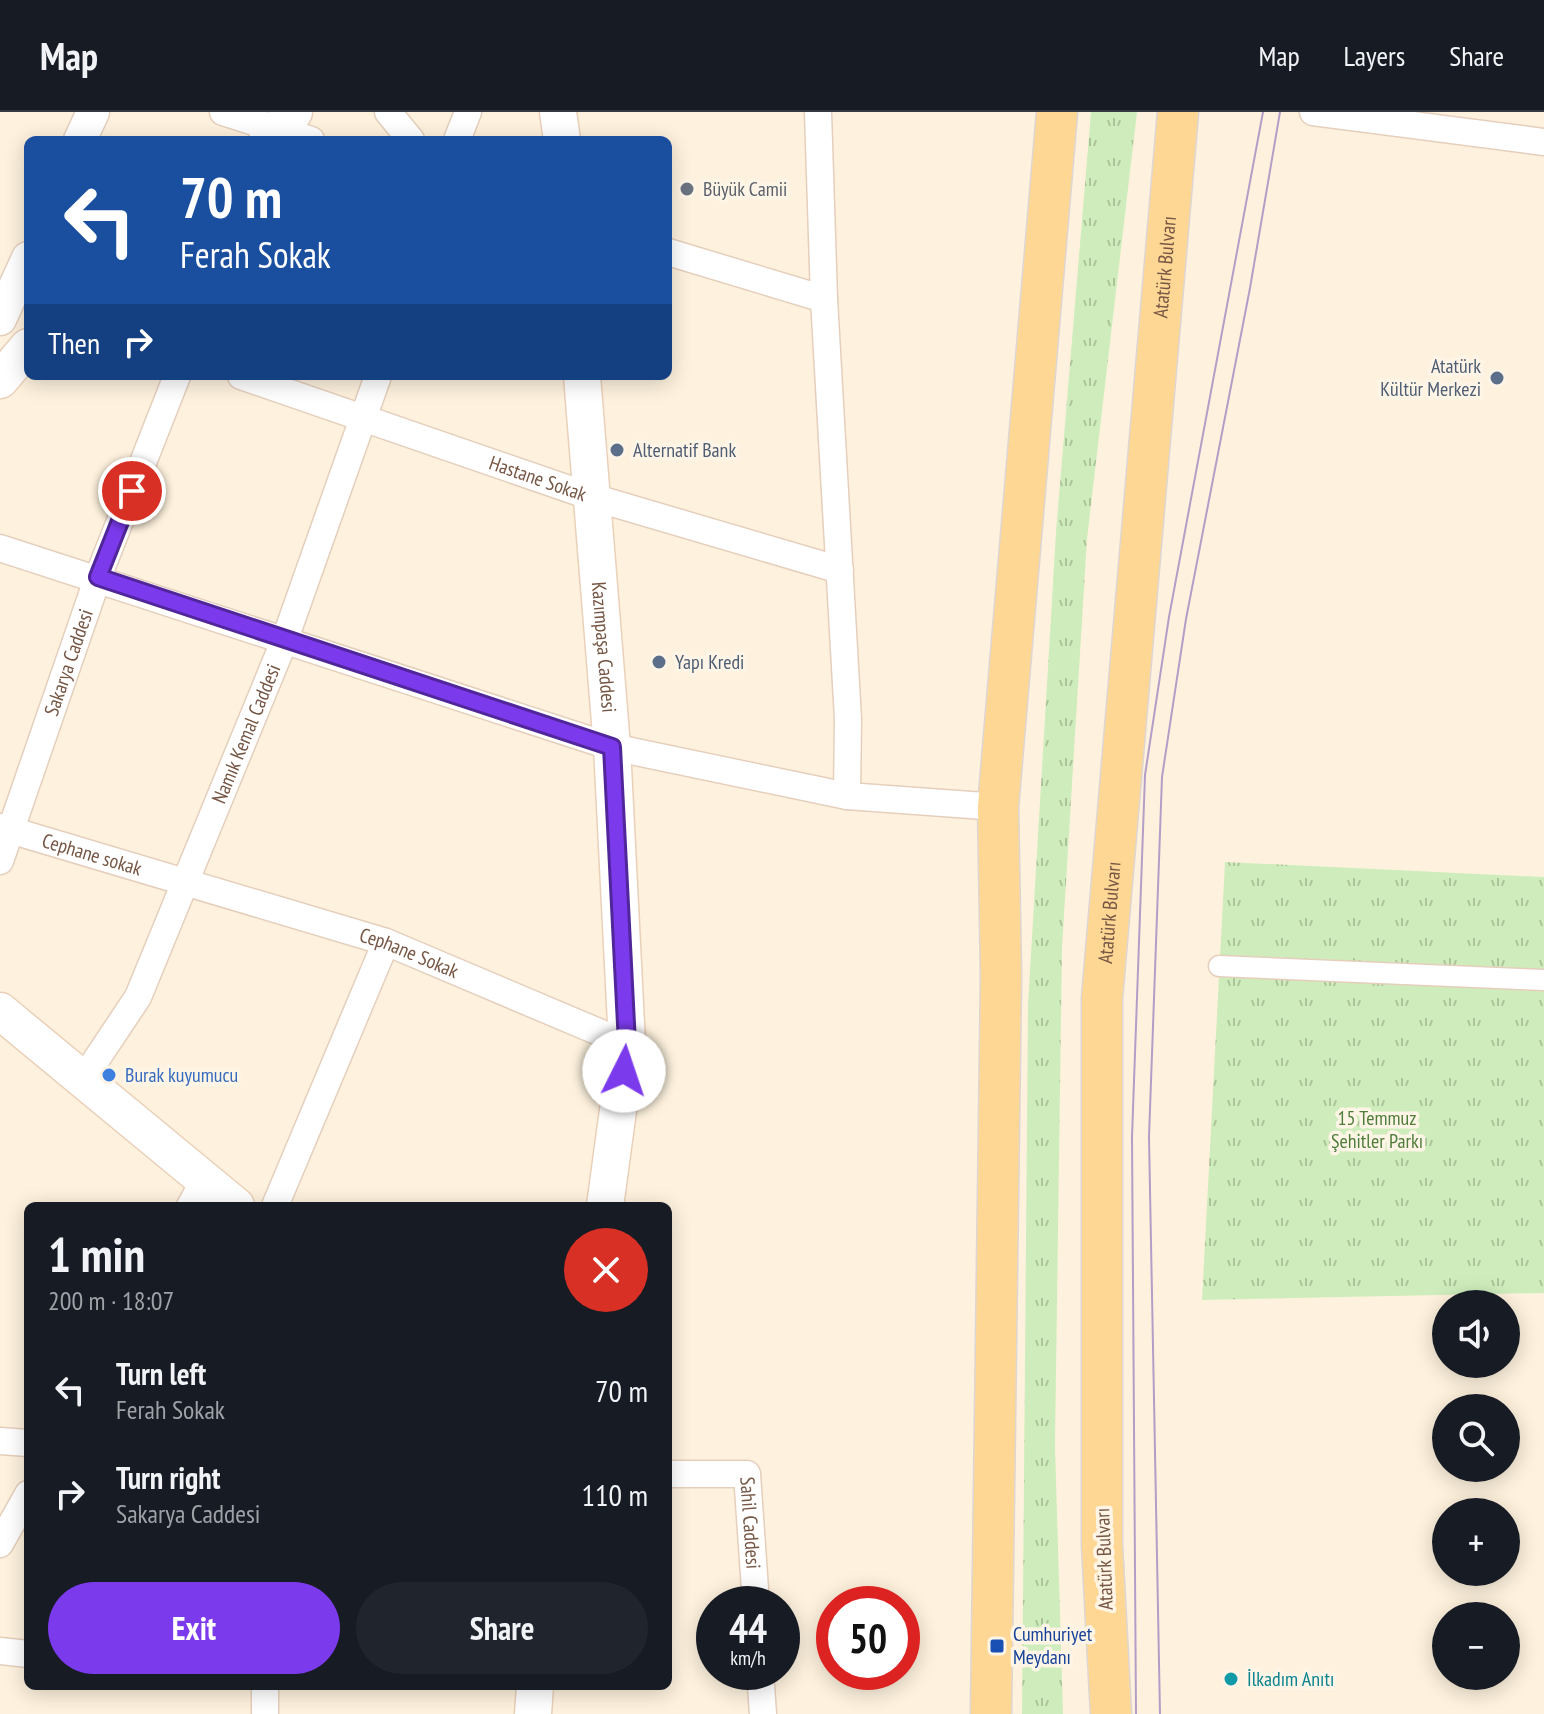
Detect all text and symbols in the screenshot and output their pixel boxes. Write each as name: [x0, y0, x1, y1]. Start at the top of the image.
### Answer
text: Map: [40, 31, 98, 80]
text: Map: [1258, 37, 1300, 74]
text: Layers: [1344, 37, 1405, 74]
text: Share: [1449, 37, 1504, 74]
text: 70 m: [180, 161, 282, 233]
icon: left: [48, 168, 152, 272]
place label: Büyük Camii: [703, 176, 787, 202]
marker: Büyük Camii: [678, 180, 696, 198]
street label: Atatürk Bulvarı: [1147, 215, 1182, 319]
text: Ferah Sokak: [180, 231, 331, 278]
icon: right: [116, 320, 160, 364]
text: Then: [48, 323, 100, 362]
place label: Atatürk Kültür Merkezi: [1380, 353, 1481, 402]
marker: Atatürk Kültür Merkezi: [1488, 369, 1506, 387]
place label: Alternatif Bank: [633, 437, 736, 463]
marker: Alternatif Bank: [608, 441, 626, 459]
street label: Hastane Sokak: [486, 450, 590, 507]
pin: [98, 457, 166, 525]
icon: arrive: [110, 469, 154, 513]
street label: Kazımpaşa Caddesi: [586, 581, 622, 714]
street label: Sakarya Caddesi: [38, 606, 99, 719]
place label: Yapı Kredi: [675, 649, 744, 675]
marker: Yapı Kredi: [650, 653, 668, 671]
street label: Namık Kemal Caddesi: [206, 660, 286, 807]
street label: Cephane sokak: [39, 827, 145, 882]
street label: Atatürk Bulvarı: [1092, 860, 1127, 965]
street label: Cephane Sokak: [356, 922, 463, 984]
position arrow: [582, 1029, 666, 1113]
place label: Burak kuyumucu: [125, 1062, 238, 1088]
marker: Burak kuyumucu: [100, 1066, 118, 1084]
park label: 15 Temmuz Şehitler Parkı: [1331, 1105, 1423, 1154]
text: 1 min: [48, 1223, 145, 1285]
button: close: [564, 1228, 648, 1312]
text: 200 m · 18:07: [48, 1284, 174, 1317]
map controls: [1432, 1290, 1520, 1690]
button: sound: [1432, 1290, 1520, 1378]
text: Turn left: [116, 1354, 206, 1393]
icon: left: [48, 1368, 92, 1412]
text: 70 m: [595, 1371, 648, 1410]
text: Ferah Sokak: [116, 1393, 225, 1426]
button: search: [1432, 1394, 1520, 1482]
text: Turn right: [116, 1458, 220, 1497]
icon: right: [48, 1472, 92, 1516]
text: 110 m: [582, 1475, 648, 1514]
street label: Sahil Caddesi: [734, 1476, 767, 1570]
text: Sakarya Caddesi: [116, 1497, 260, 1530]
button: +: [1432, 1498, 1520, 1586]
street label: Atatürk Bulvarı: [1089, 1507, 1119, 1611]
button: Exit: [48, 1582, 340, 1674]
button: Share: [356, 1582, 648, 1674]
speed limit sign: 50: [816, 1586, 920, 1690]
text: 44: [729, 1602, 767, 1654]
button: −: [1432, 1602, 1520, 1690]
place label: Cumhuriyet Meydanı: [1013, 1621, 1093, 1670]
marker: Cumhuriyet Meydanı: [988, 1637, 1006, 1655]
text: km/h: [730, 1645, 766, 1671]
place label: İlkadım Anıtı: [1247, 1666, 1334, 1692]
marker: İlkadım Anıtı: [1222, 1670, 1240, 1688]

